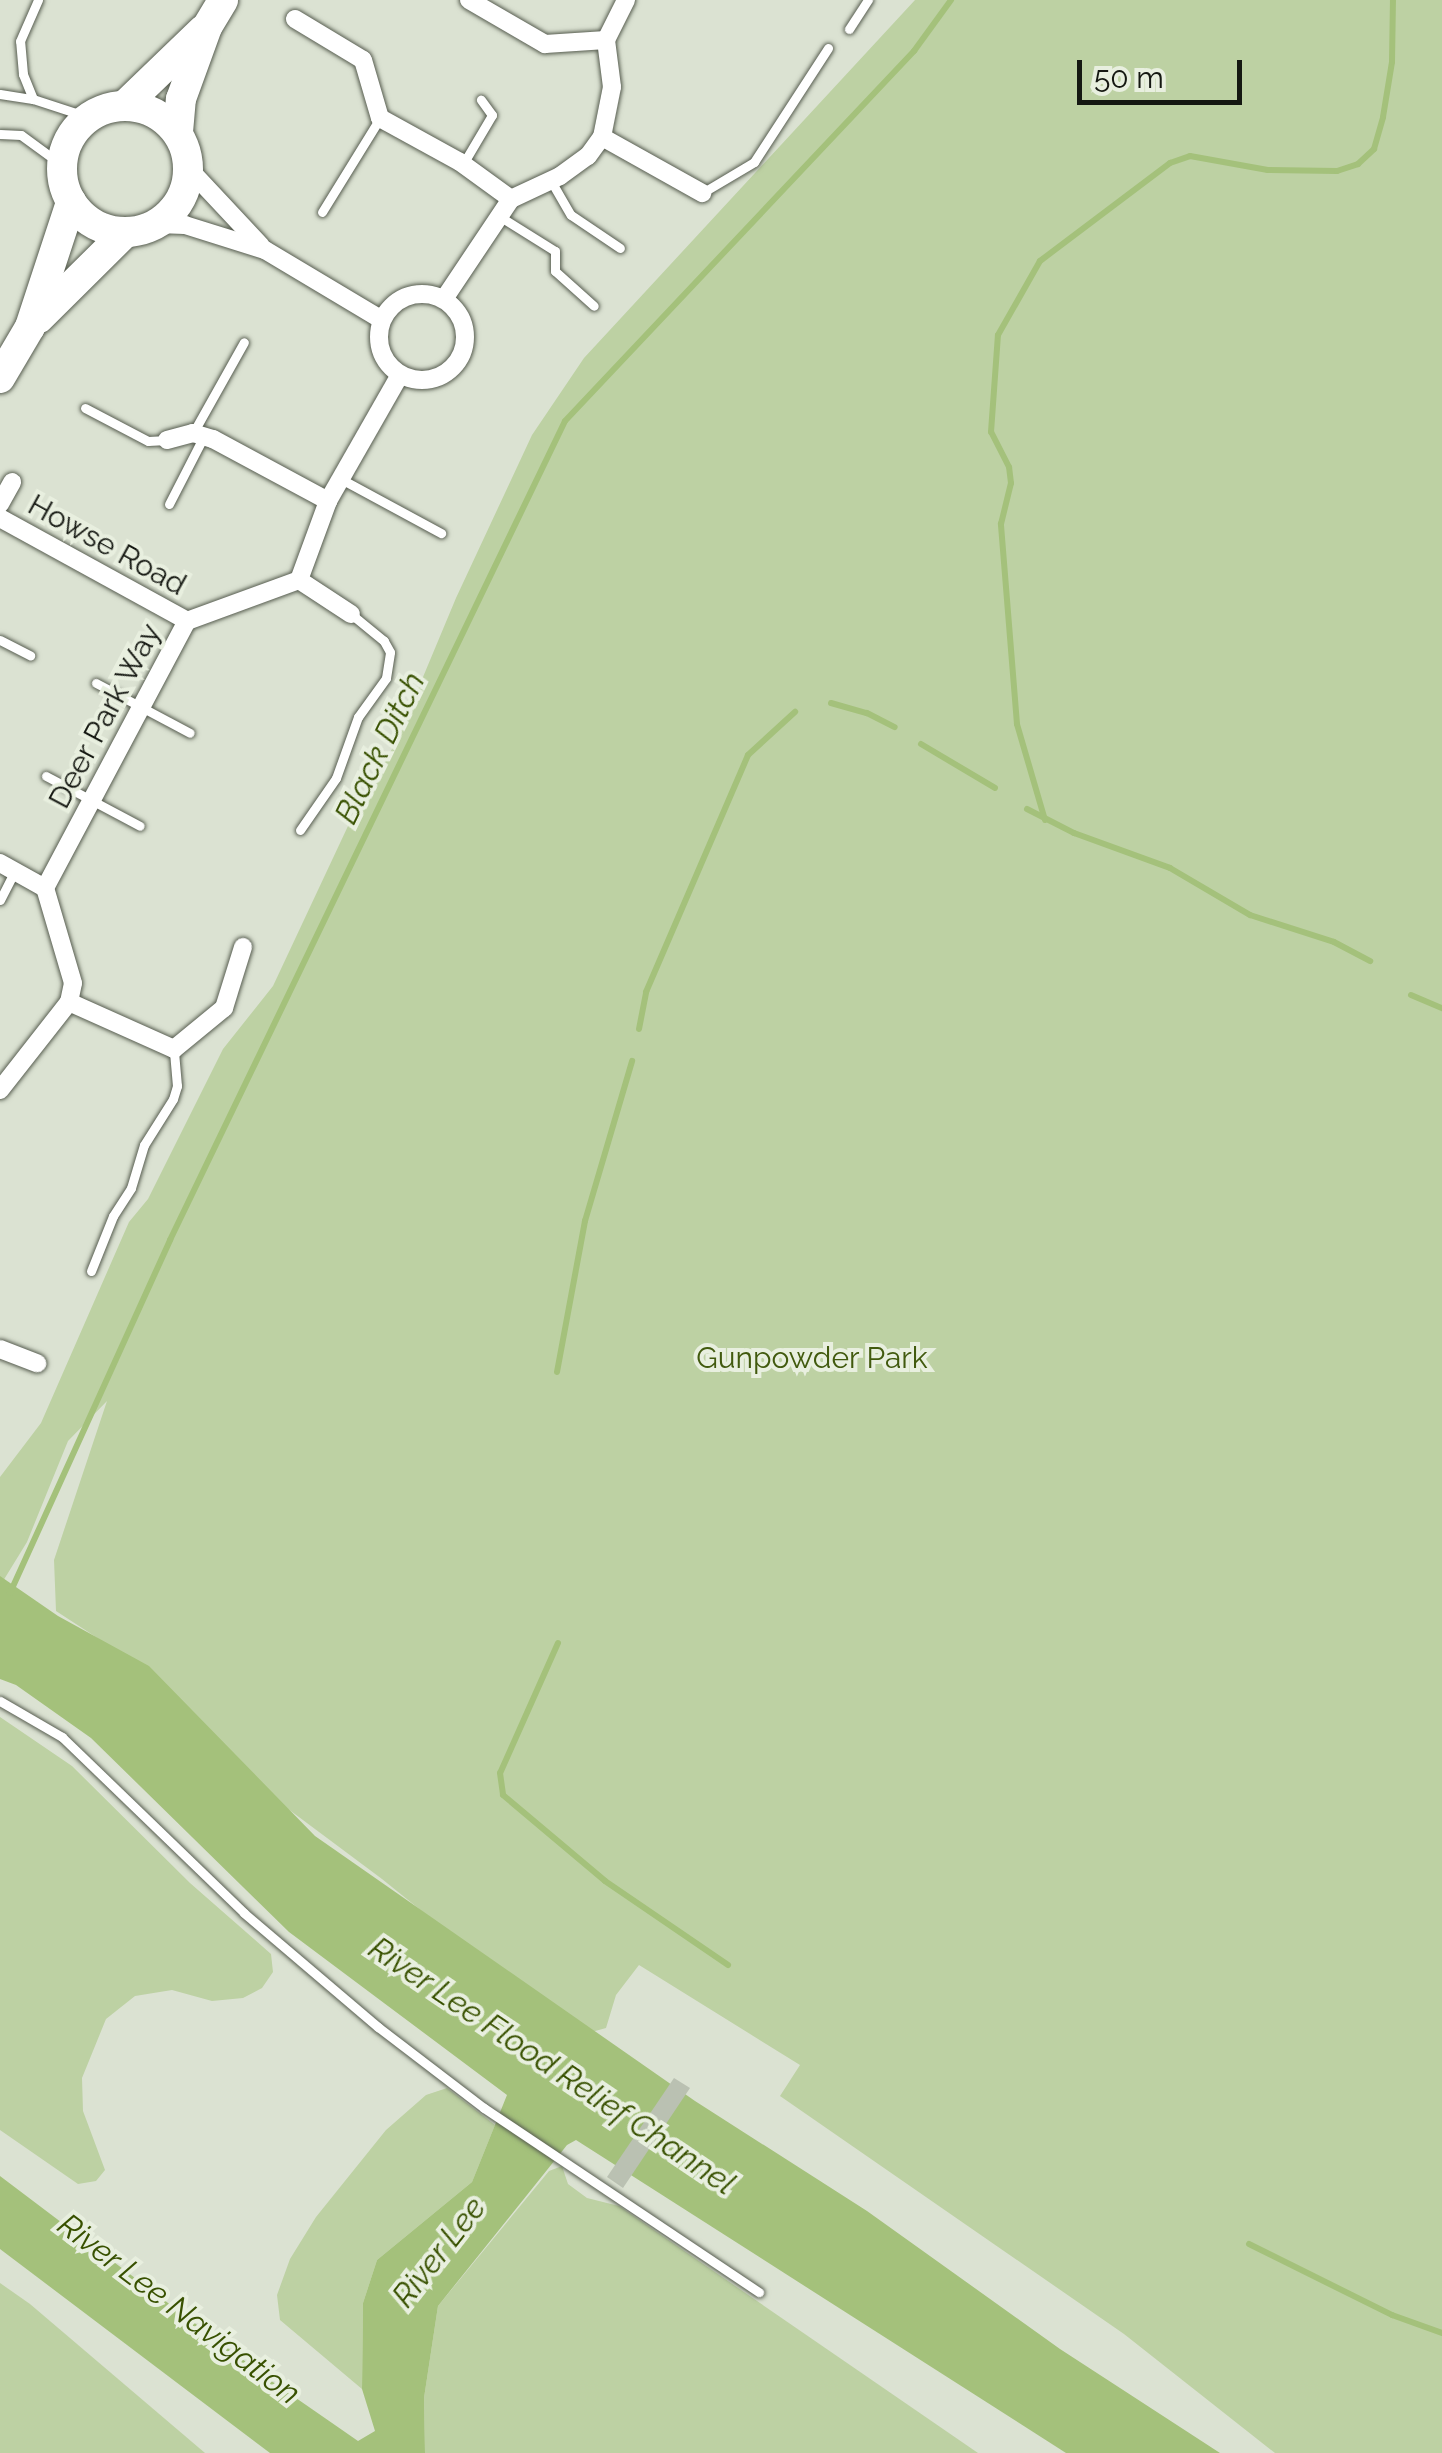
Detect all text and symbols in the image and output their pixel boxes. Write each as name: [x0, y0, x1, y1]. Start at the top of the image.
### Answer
scale bar: [1082, 40, 1247, 102]
text: 50 m: [1094, 60, 1164, 95]
street label: Howse Road: [22, 487, 192, 603]
street label: Deer Park Way: [41, 617, 169, 815]
water label: Black Ditch: [327, 666, 433, 830]
park label: Gunpowder Park: [696, 1340, 928, 1376]
water label: River Lee Flood Relief Channel: [361, 1929, 743, 2203]
water label: River Lee: [384, 2189, 494, 2315]
water label: River Lee Navigation: [50, 2205, 308, 2413]

